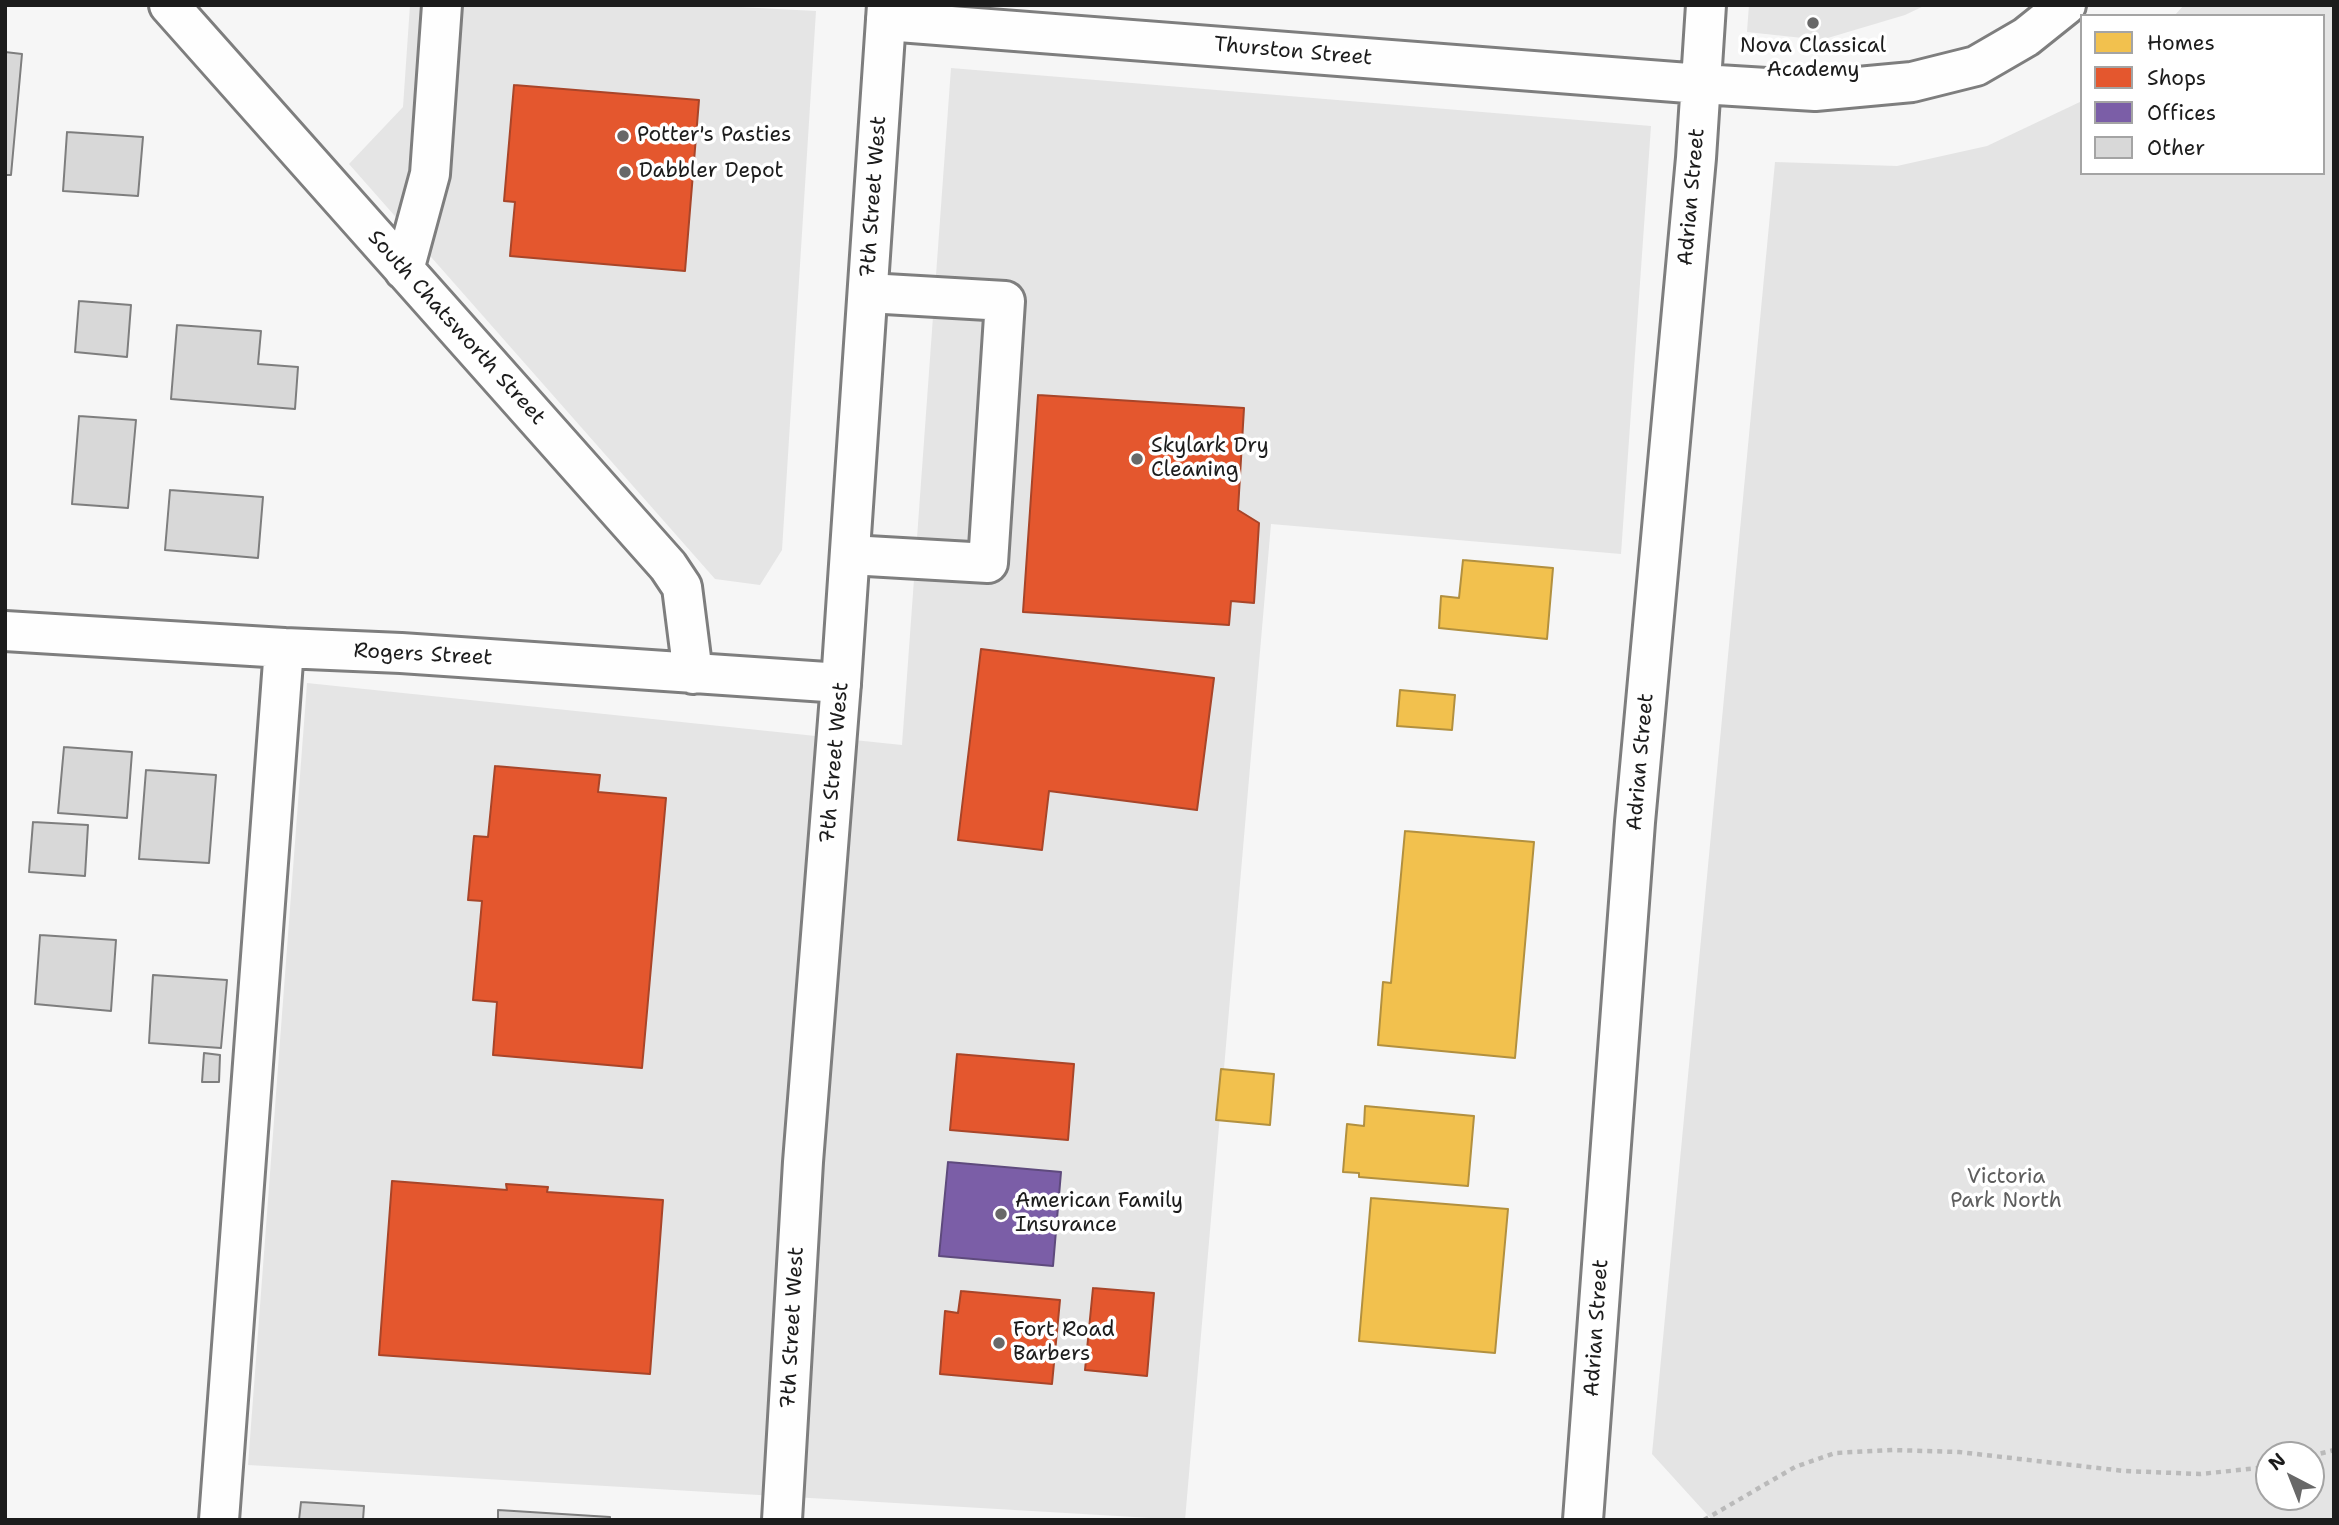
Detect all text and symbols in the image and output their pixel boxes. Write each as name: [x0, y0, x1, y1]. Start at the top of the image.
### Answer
legend: [2080, 14, 2325, 175]
marker: Nova Classical Academy: [1805, 15, 1821, 31]
text: Homes: [2147, 29, 2215, 57]
street label: Thurston Street: [1213, 33, 1373, 71]
place label: Nova Classical Academy: [1740, 34, 1886, 84]
text: Shops: [2147, 64, 2206, 92]
text: Offices: [2147, 99, 2216, 127]
street label: 7th Street West: [856, 115, 892, 279]
place label: Potter's Pasties: [637, 123, 791, 149]
street label: Adrian Street: [1673, 127, 1711, 267]
marker: Potter's Pasties: [615, 128, 631, 144]
text: Other: [2147, 134, 2205, 162]
place label: Dabbler Depot: [639, 159, 784, 185]
marker: Dabbler Depot: [617, 164, 633, 180]
street label: South Chatsworth Street: [362, 225, 550, 431]
place label: Skylark Dry Cleaning: [1151, 434, 1269, 484]
marker: Skylark Dry Cleaning: [1129, 451, 1145, 467]
street label: Rogers Street: [353, 639, 493, 671]
street label: 7th Street West: [815, 681, 855, 845]
street label: Adrian Street: [1622, 692, 1660, 832]
park label: Victoria Park North: [1950, 1165, 2062, 1215]
place label: American Family Insurance: [1015, 1189, 1183, 1239]
marker: American Family Insurance: [993, 1206, 1009, 1222]
street label: 7th Street West: [776, 1246, 810, 1410]
street label: Adrian Street: [1580, 1258, 1614, 1398]
place label: Fort Road Barbers: [1013, 1318, 1115, 1368]
marker: Fort Road Barbers: [991, 1335, 1007, 1351]
north arrow: [2255, 1441, 2325, 1511]
text: N: [2263, 1447, 2291, 1476]

